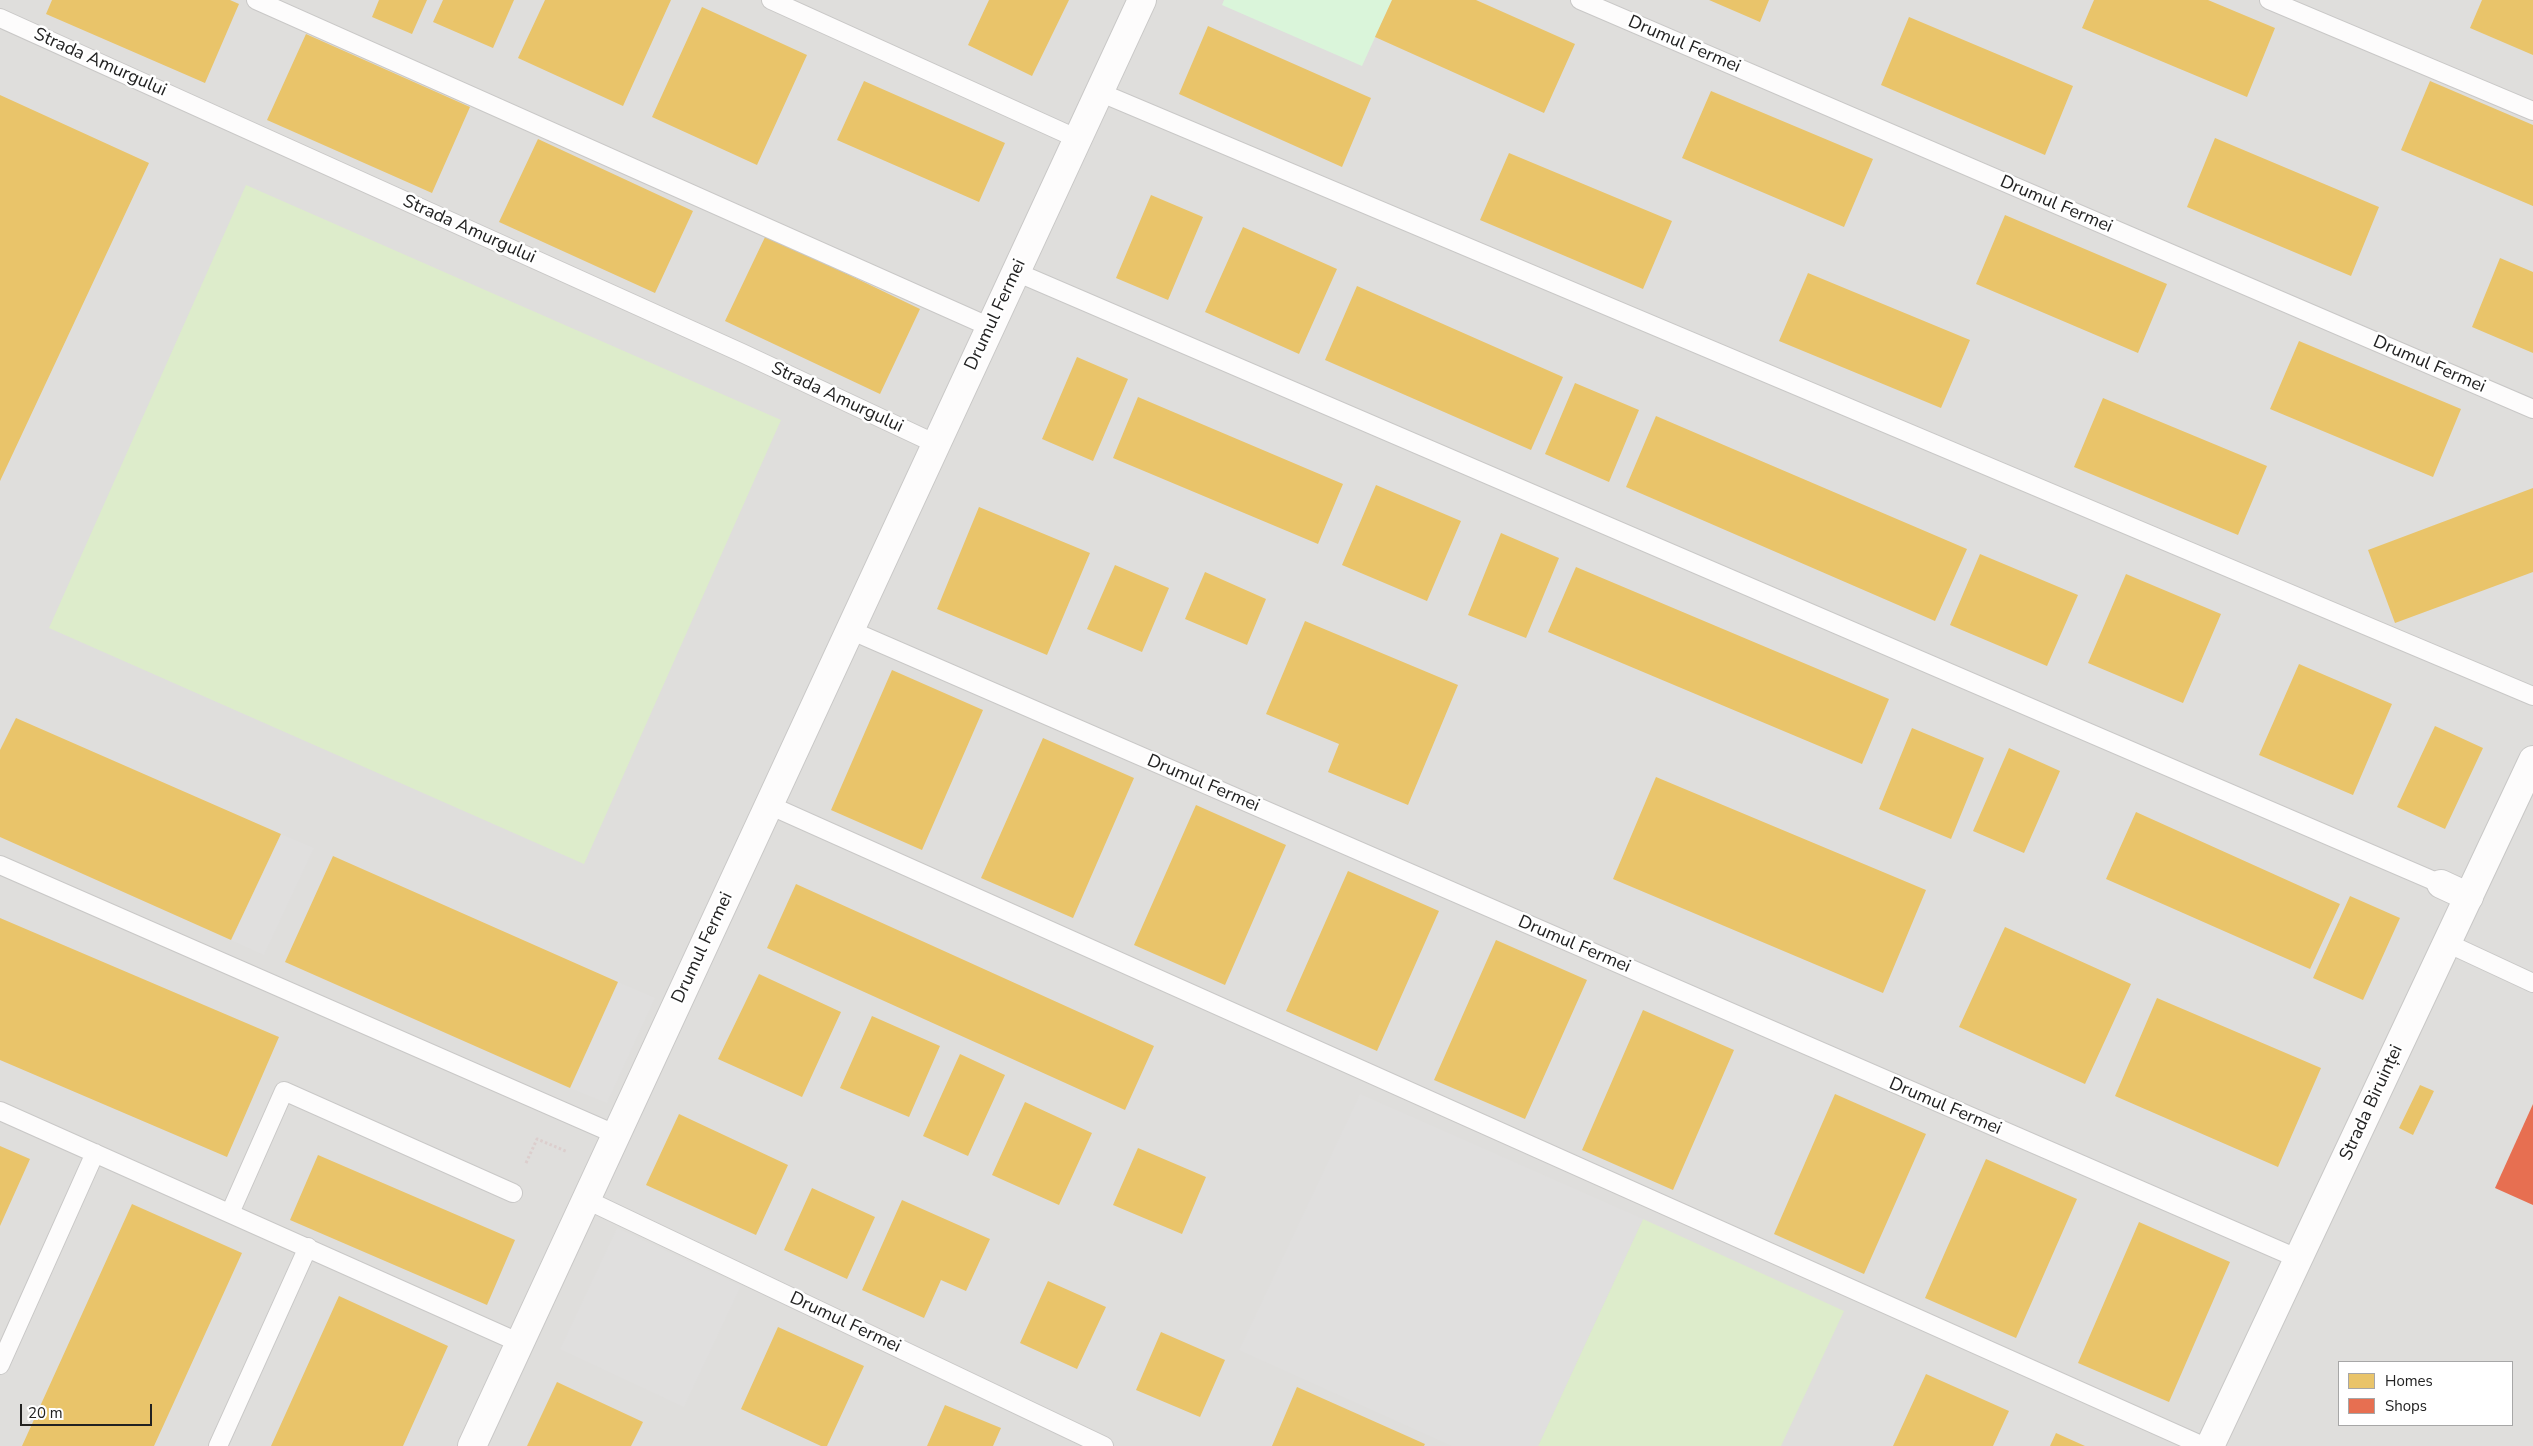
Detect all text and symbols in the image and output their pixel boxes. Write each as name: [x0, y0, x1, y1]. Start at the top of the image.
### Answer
street label: Drumul Fermei: [1625, 12, 1743, 78]
street label: Strada Amurgului: [30, 24, 170, 102]
street label: Drumul Fermei: [1997, 172, 2115, 238]
street label: Strada Amurgului: [399, 191, 539, 269]
street label: Drumul Fermei: [961, 256, 1031, 374]
street label: Drumul Fermei: [2370, 332, 2488, 398]
street label: Strada Amurgului: [768, 358, 906, 438]
street label: Drumul Fermei: [1144, 751, 1262, 817]
street label: Drumul Fermei: [668, 889, 738, 1007]
street label: Drumul Fermei: [1515, 912, 1633, 978]
street label: Strada Biruinței: [2336, 1042, 2408, 1164]
street label: Drumul Fermei: [1886, 1074, 2004, 1140]
street label: Drumul Fermei: [786, 1288, 904, 1358]
legend: [2338, 1361, 2513, 1426]
text: Homes: [2385, 1371, 2433, 1391]
scale bar: [22, 1394, 155, 1426]
text: Shops: [2385, 1396, 2427, 1416]
text: 20 m: [28, 1403, 63, 1423]

